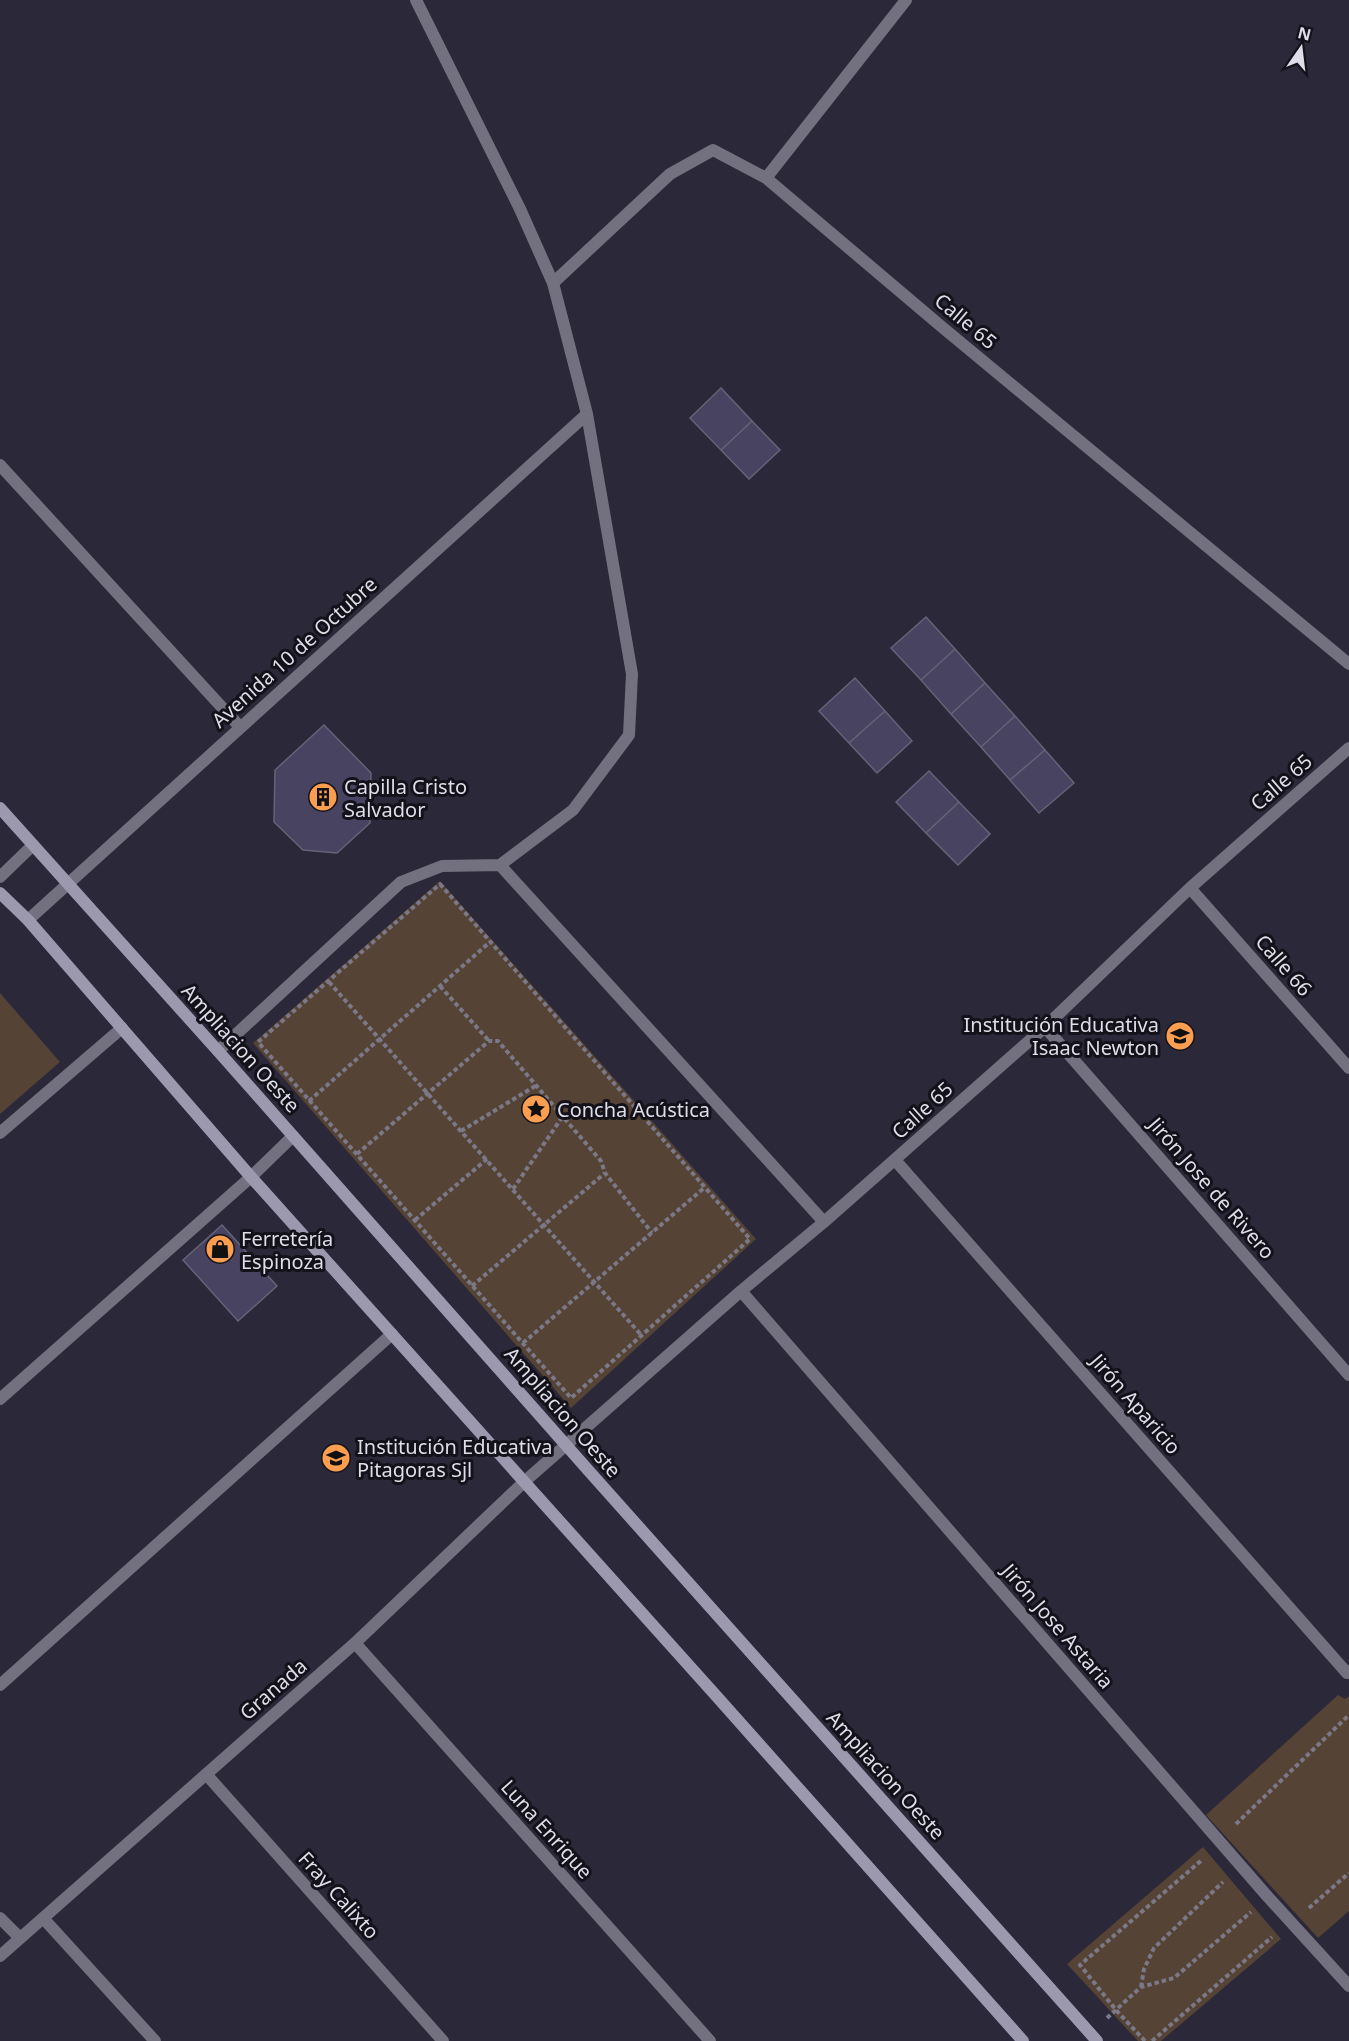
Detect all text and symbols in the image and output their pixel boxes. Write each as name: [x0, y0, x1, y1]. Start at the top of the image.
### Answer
north arrow: [1271, 18, 1331, 78]
text: N: [1296, 21, 1314, 46]
street label: Calle 65: [929, 287, 1003, 355]
street label: Avenida 10 de Octubre: [206, 571, 382, 733]
street label: Calle 65: [1244, 748, 1318, 816]
place label: Capilla Cristo Salvador: [344, 773, 467, 823]
building icon: Capilla Cristo Salvador: [307, 781, 339, 813]
street label: Calle 66: [1250, 928, 1318, 1002]
street label: Ampliacion Oeste: [176, 978, 306, 1118]
place label: Institución Educativa Isaac Newton: [964, 1011, 1159, 1061]
school or university icon: Institución Educativa Isaac Newton: [1164, 1020, 1196, 1052]
street label: Calle 65: [886, 1075, 958, 1145]
place icon: Concha Acústica: [520, 1093, 552, 1125]
place label: Concha Acústica: [557, 1096, 710, 1123]
street label: Jirón Jose de Rivero: [1142, 1110, 1281, 1265]
place label: Ferretería Espinoza: [241, 1225, 333, 1275]
shop icon: Ferretería Espinoza: [204, 1233, 236, 1265]
street label: Ampliacion Oeste: [499, 1341, 627, 1483]
street label: Jirón Aparicio: [1084, 1347, 1187, 1460]
place label: Institución Educativa Pitagoras Sjl: [357, 1433, 552, 1483]
school or university icon: Institución Educativa Pitagoras Sjl: [320, 1442, 352, 1474]
street label: Jirón Jose Astaria: [995, 1556, 1120, 1694]
street label: Granada: [234, 1652, 312, 1726]
street label: Ampliacion Oeste: [821, 1705, 951, 1845]
street label: Luna Enrique: [495, 1774, 599, 1884]
street label: Fray Calixto: [293, 1845, 385, 1945]

